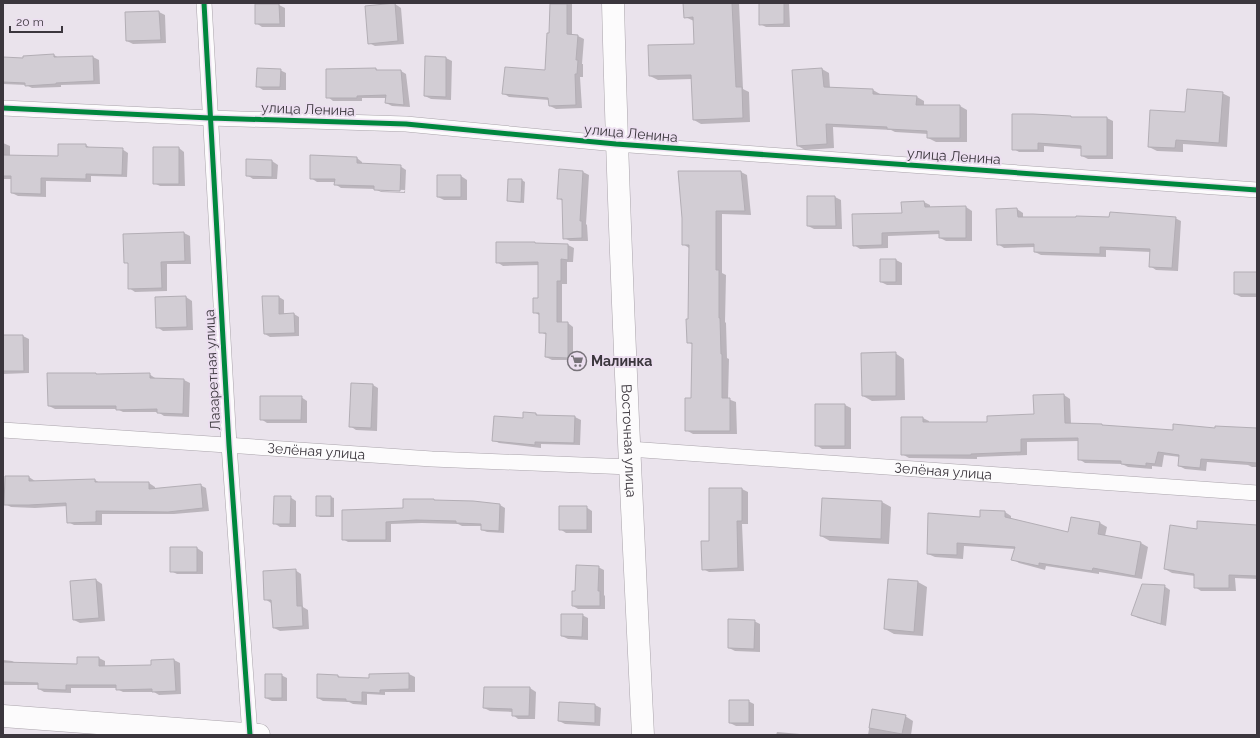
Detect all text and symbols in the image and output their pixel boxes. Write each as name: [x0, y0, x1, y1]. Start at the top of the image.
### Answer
scale bar: [10, 8, 62, 34]
text: 20 m: [16, 15, 44, 29]
street label: улица Ленина: [261, 99, 355, 119]
street label: улица Ленина: [584, 121, 678, 145]
street label: улица Ленина: [907, 145, 1001, 167]
street label: Лазаретная улица: [201, 309, 223, 431]
supermarket icon: Малинка: [566, 350, 588, 372]
place label: Малинка: [591, 353, 652, 369]
street label: Восточная улица: [618, 384, 640, 498]
street label: Зелёная улица: [267, 440, 366, 462]
street label: Зелёная улица: [894, 460, 993, 482]

